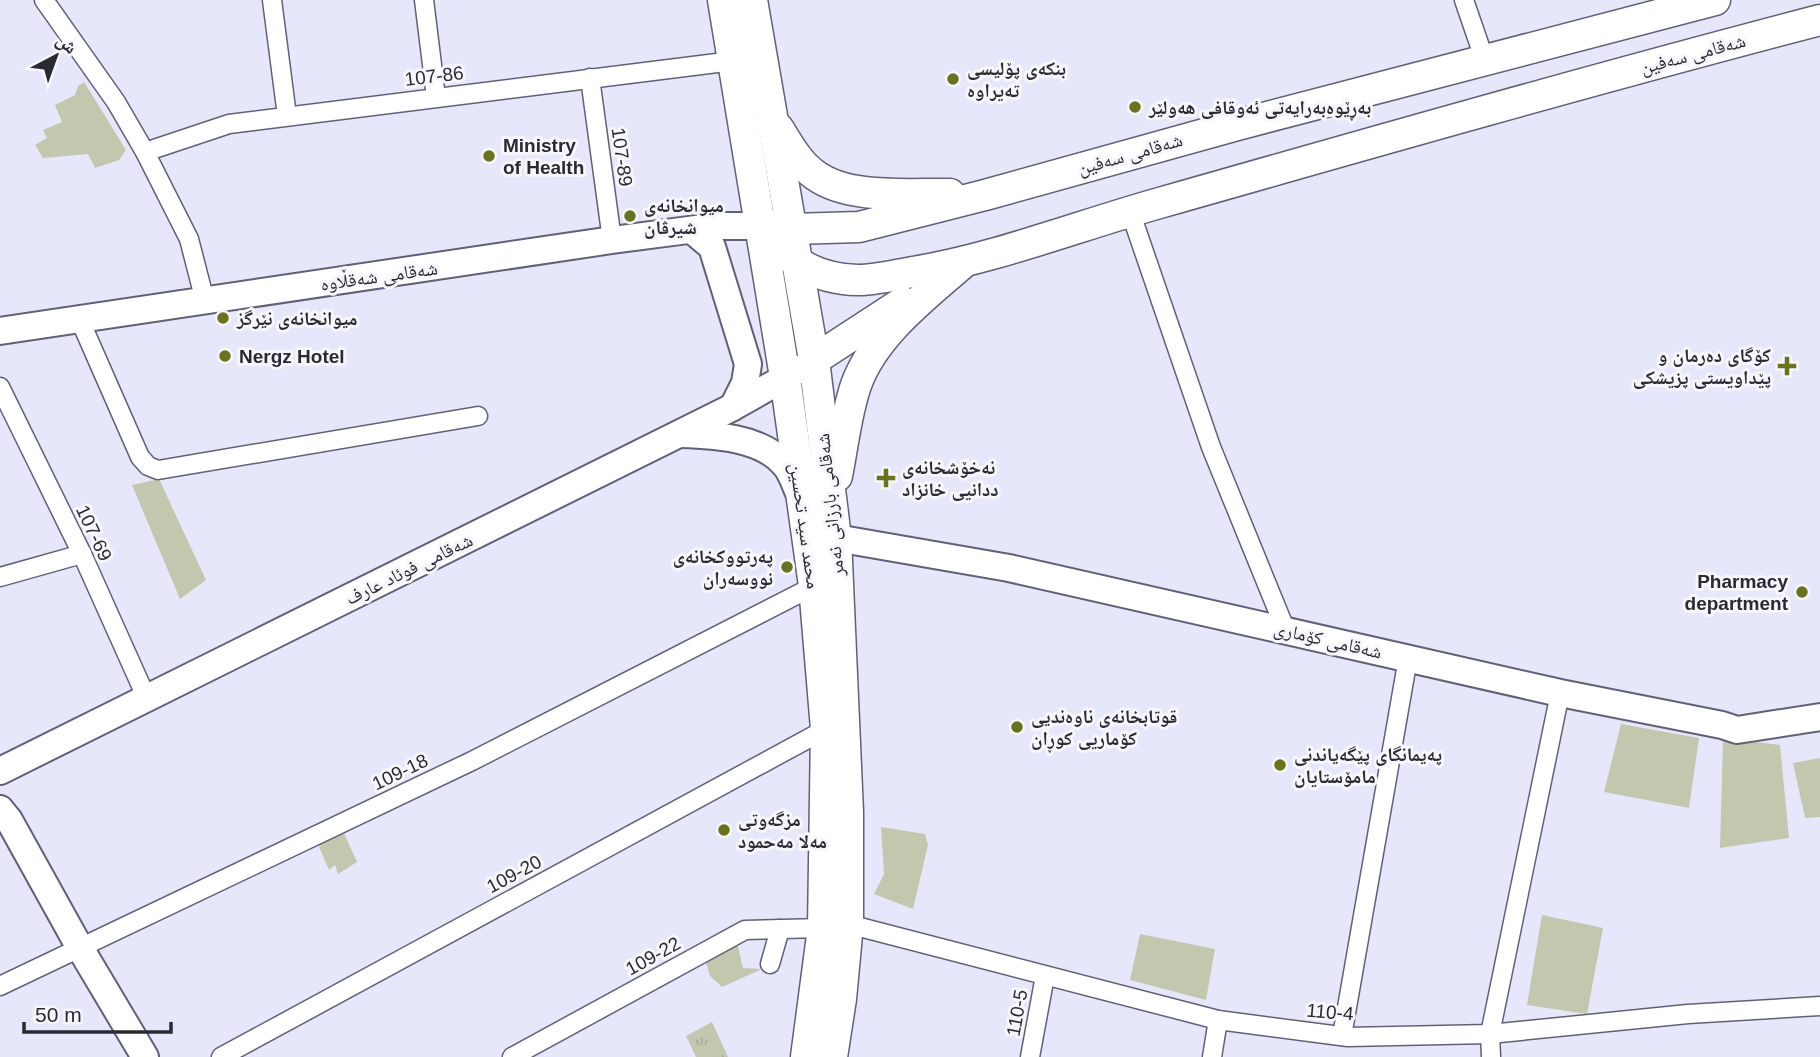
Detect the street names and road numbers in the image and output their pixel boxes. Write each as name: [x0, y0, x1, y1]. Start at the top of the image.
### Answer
street label: شەقامی سەفین: [1638, 30, 1748, 79]
street label: 107-86: [403, 62, 465, 90]
street label: 107-89: [607, 126, 637, 188]
street label: شەقامی سەفین: [1075, 129, 1185, 180]
street label: شەقامی شەقڵاوە: [319, 256, 439, 296]
street label: شەقامی بارزانی نەمر: [812, 432, 849, 579]
street label: محمد سید تحسین: [785, 462, 824, 590]
street label: 107-69: [72, 502, 116, 564]
street label: شەقامی فوئاد عارف: [342, 529, 476, 610]
street label: شەقامی کۆماری: [1272, 617, 1384, 664]
street label: 109-18: [369, 750, 431, 794]
street label: 109-20: [483, 851, 545, 897]
street label: 109-22: [622, 932, 684, 980]
street label: 110-5: [1003, 988, 1031, 1038]
street label: 110-4: [1306, 999, 1355, 1025]

